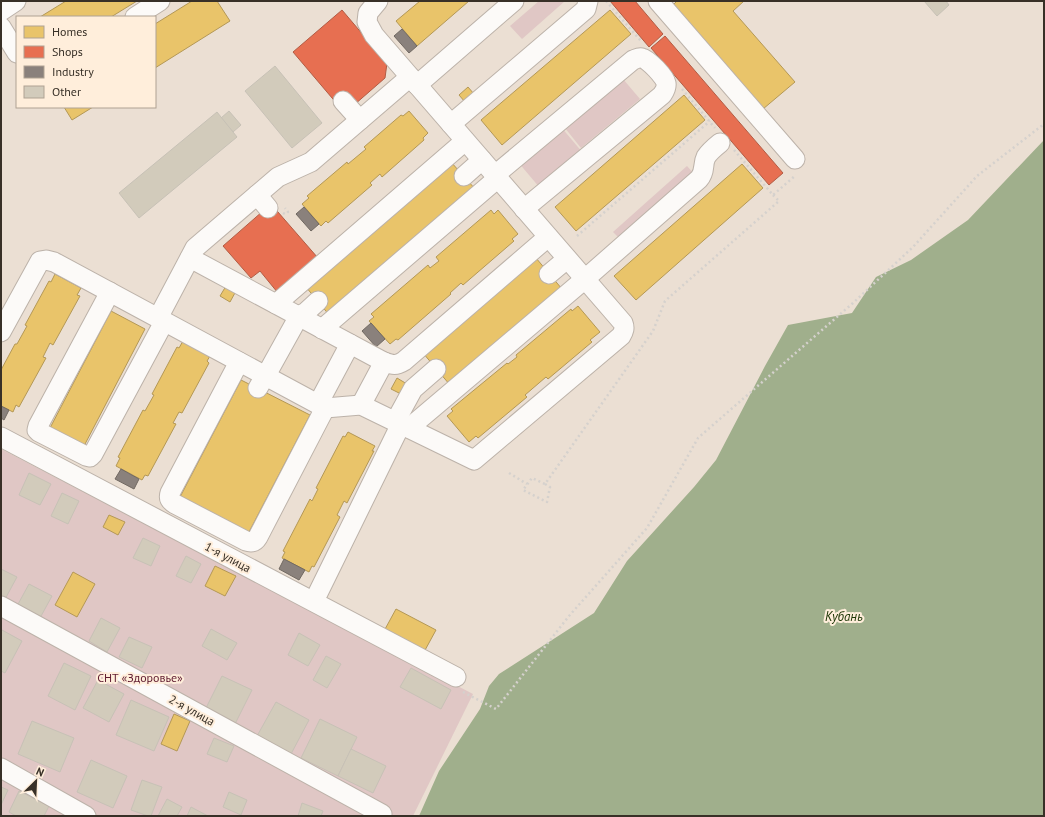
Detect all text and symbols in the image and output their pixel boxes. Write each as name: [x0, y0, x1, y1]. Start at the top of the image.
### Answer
legend: [16, 16, 156, 108]
text: Homes: [52, 24, 87, 39]
text: Shops: [52, 44, 83, 59]
text: Industry: [52, 64, 94, 79]
text: Other: [52, 84, 81, 99]
street label: 1-я улица: [202, 539, 254, 575]
water label: Кубань: [825, 608, 863, 625]
park label: СНТ «Здоровье»: [97, 670, 183, 685]
street label: 2-я улица: [166, 691, 218, 729]
north arrow: [16, 761, 56, 801]
text: N: [34, 764, 46, 780]

